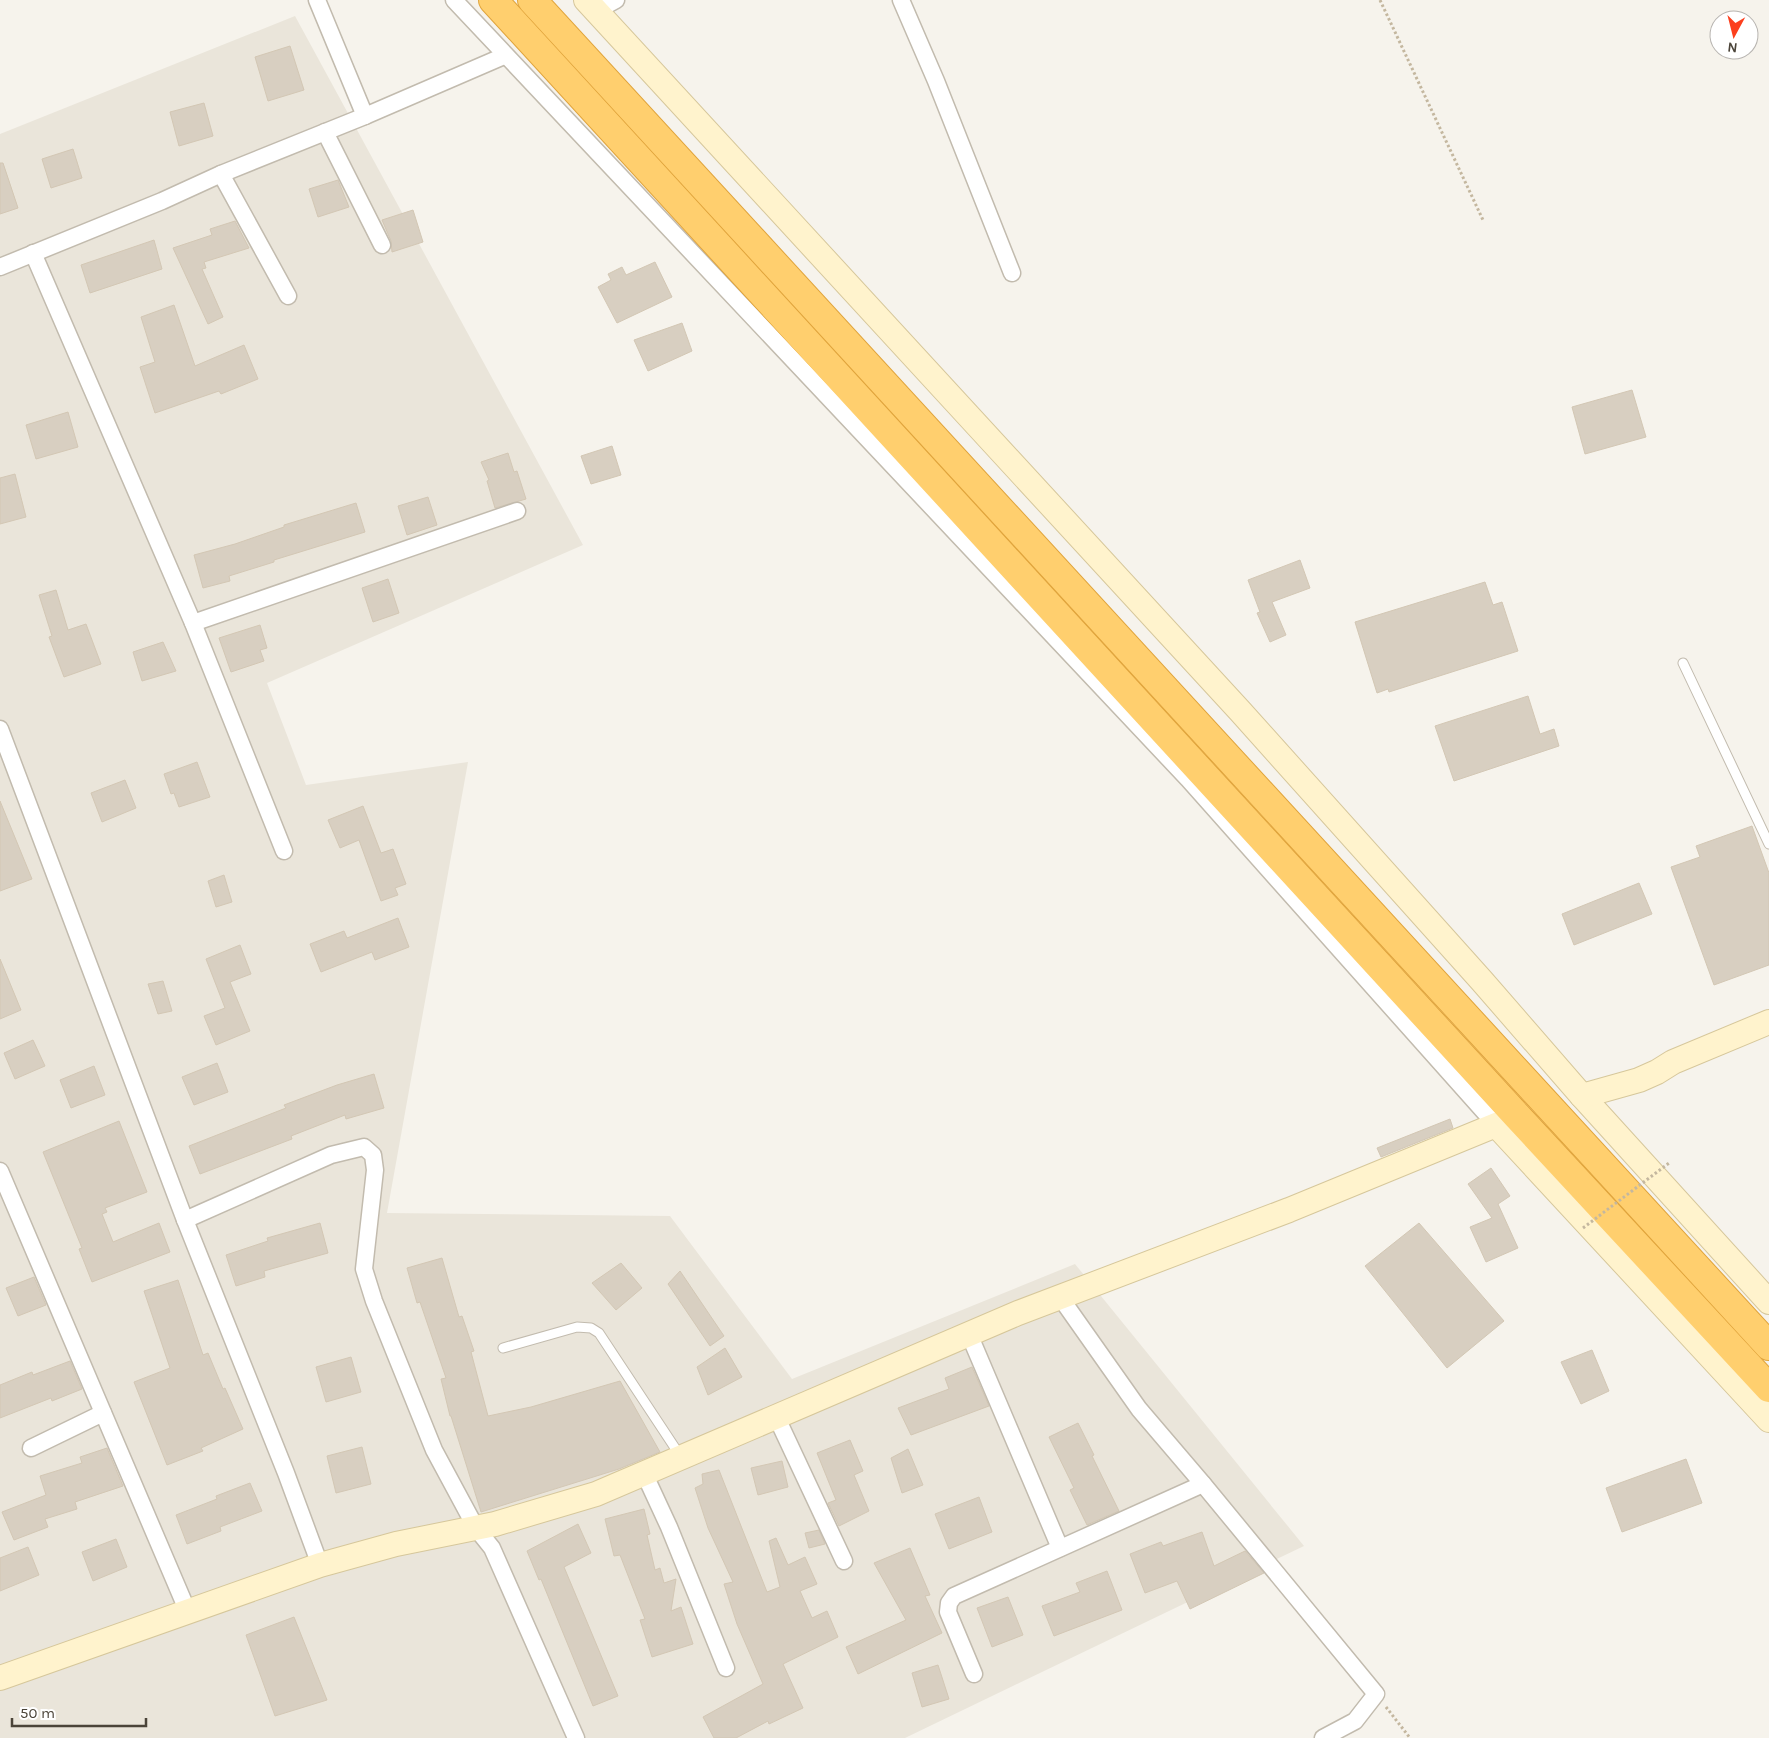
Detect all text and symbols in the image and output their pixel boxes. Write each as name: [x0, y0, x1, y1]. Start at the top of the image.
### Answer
north arrow: [1709, 10, 1759, 60]
text: N: [1726, 38, 1738, 56]
scale bar: [12, 1696, 146, 1728]
text: 50 m: [20, 1704, 55, 1722]

